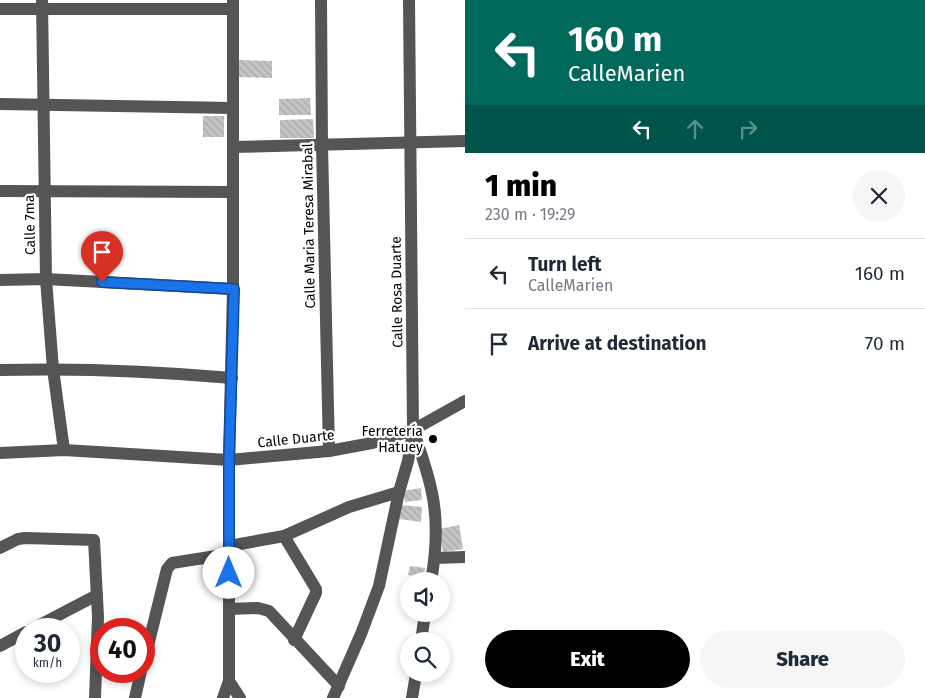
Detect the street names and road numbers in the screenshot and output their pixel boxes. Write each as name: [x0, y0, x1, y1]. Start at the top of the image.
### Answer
street label: Calle Maria Teresa Mirabal: [299, 143, 319, 309]
street label: Calle 7ma: [21, 195, 39, 255]
street label: Calle Rosa Duarte: [388, 236, 406, 348]
street label: Calle Duarte: [257, 427, 335, 451]

